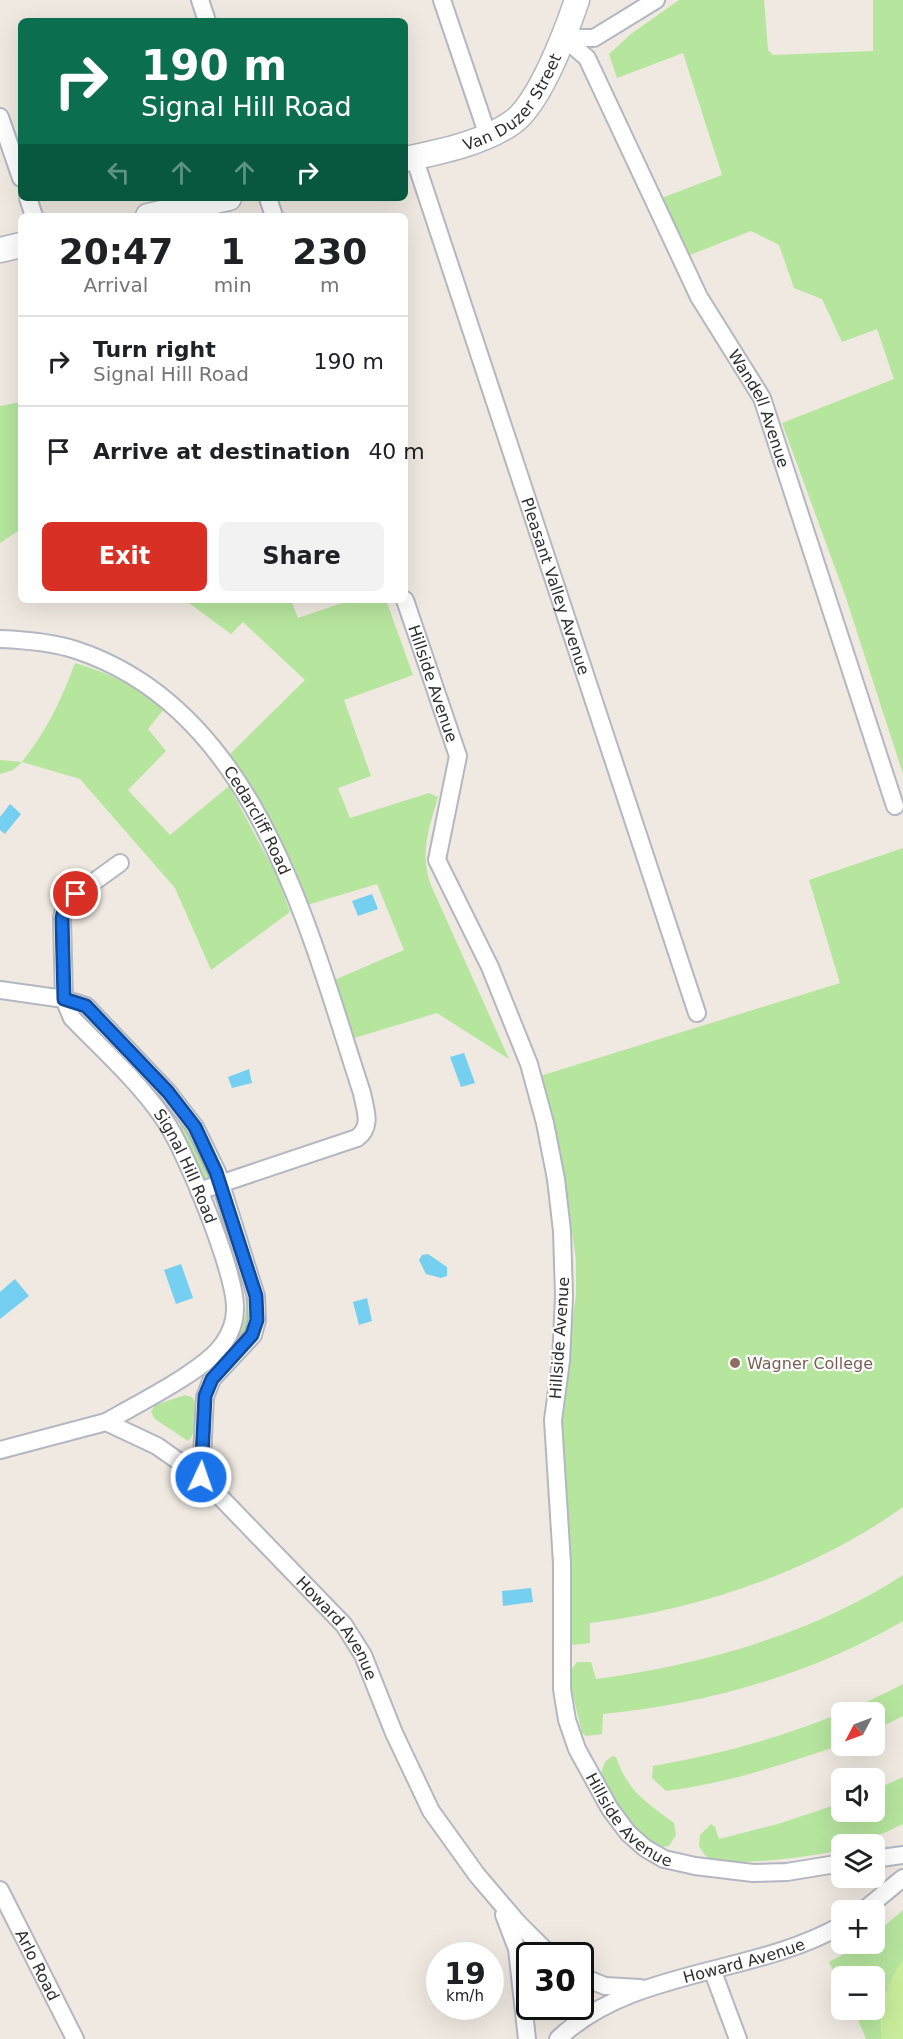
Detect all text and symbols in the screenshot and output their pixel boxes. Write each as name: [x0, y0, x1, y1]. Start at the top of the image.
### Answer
text: 190 m: [141, 41, 287, 90]
icon: right: [42, 42, 120, 120]
street label: Van Duzer Street: [461, 51, 565, 155]
text: Signal Hill Road: [141, 91, 352, 122]
icon: left: [102, 156, 135, 189]
icon: ahead: [165, 156, 198, 189]
icon: ahead: [228, 156, 261, 189]
icon: right: [291, 156, 324, 189]
text: 20:47: [59, 231, 173, 272]
text: 1: [220, 231, 245, 272]
text: 230: [292, 231, 367, 272]
text: Arrival: [83, 273, 148, 297]
text: min: [214, 273, 252, 297]
text: m: [320, 273, 340, 297]
text: Turn right: [93, 337, 216, 362]
icon: right: [42, 345, 75, 378]
street label: Wandell Avenue: [724, 346, 793, 470]
text: 190 m: [314, 349, 384, 374]
text: Signal Hill Road: [93, 362, 249, 386]
icon: arrive: [42, 435, 75, 468]
text: Arrive at destination: [93, 439, 350, 464]
text: 40 m: [368, 439, 425, 464]
street label: Pleasant Valley Avenue: [517, 495, 594, 677]
button: Exit: [42, 522, 207, 591]
button: Share: [219, 522, 384, 591]
street label: Hillside Avenue: [404, 622, 462, 745]
street label: Cedarcliff Road: [220, 762, 294, 878]
pin: [50, 868, 101, 919]
icon: arrive: [59, 877, 92, 910]
street label: Signal Hill Road: [150, 1105, 220, 1226]
street label: Hillside Avenue: [546, 1276, 573, 1400]
place label: Wagner College: [747, 1354, 873, 1373]
marker: Wagner College: [728, 1356, 742, 1370]
position arrow: [169, 1445, 233, 1509]
street label: Howard Avenue: [292, 1572, 381, 1683]
north arrow: [831, 1702, 885, 1756]
map controls: [831, 1702, 885, 2020]
button: sound: [831, 1768, 885, 1822]
street label: Hillside Avenue: [582, 1769, 674, 1870]
button: layers: [831, 1834, 885, 1888]
button: +: [831, 1900, 885, 1954]
street label: Arlo Road: [12, 1927, 63, 2004]
street label: Howard Avenue: [681, 1934, 808, 1987]
speed limit sign: 30: [516, 1942, 594, 2020]
text: 19: [444, 1956, 486, 1991]
button: −: [831, 1966, 885, 2020]
text: km/h: [446, 1987, 484, 2005]

